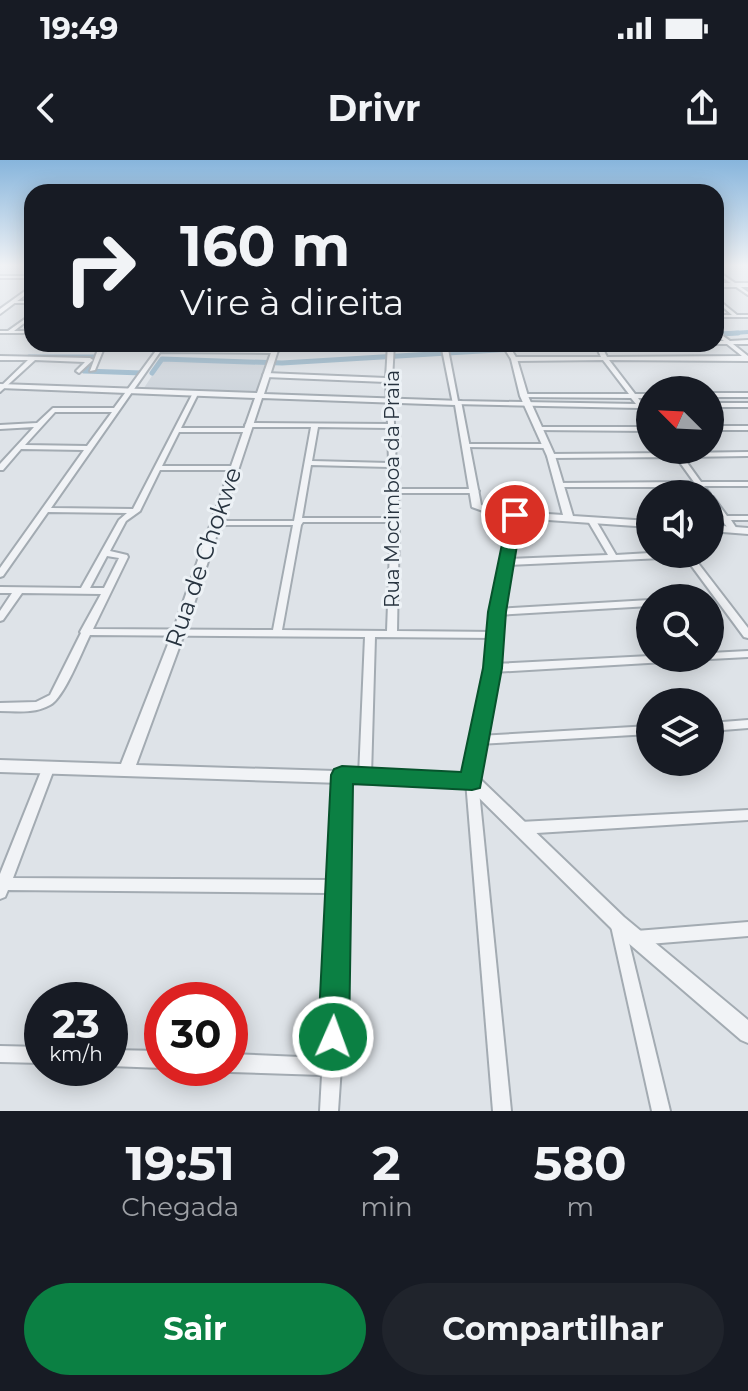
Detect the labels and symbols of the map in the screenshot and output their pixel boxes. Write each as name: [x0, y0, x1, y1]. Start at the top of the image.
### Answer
street label: Rua Mocimboa da Praia: [380, 370, 404, 608]
north arrow: [636, 376, 724, 464]
street label: Rua de Chokwe: [159, 463, 247, 651]
pin: [481, 481, 549, 549]
speed limit sign: 30: [144, 982, 248, 1086]
position arrow: [291, 995, 375, 1079]

